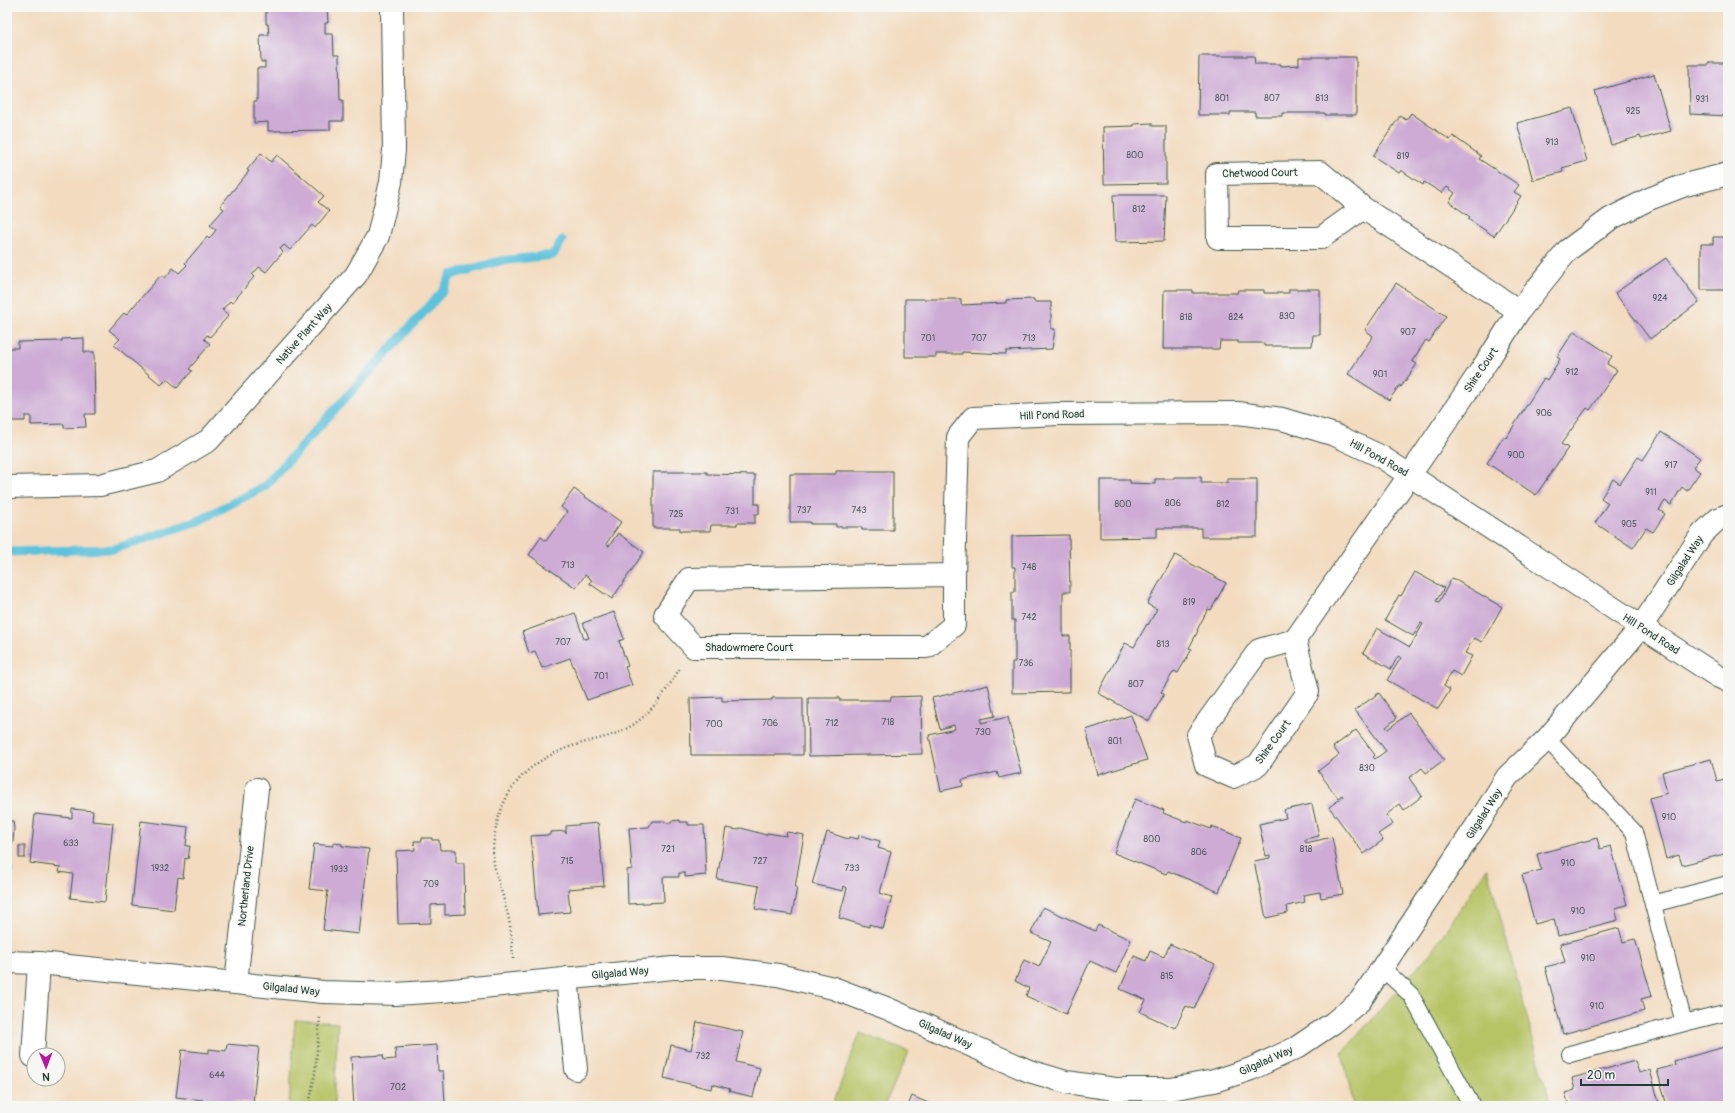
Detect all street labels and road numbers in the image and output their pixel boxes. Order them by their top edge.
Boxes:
street label: Chetwood Court [1222,166,1298,180]
street label: Native Plant Way [273,301,335,367]
street label: Shire Court [1461,344,1501,395]
street label: Hill Pond Road [1019,407,1085,423]
street label: Hill Pond Road [1347,437,1411,479]
street label: Gilgalad Way [1664,533,1706,589]
street label: Hill Pond Road [1620,611,1682,657]
street label: Shadowmere Court [705,641,794,654]
street label: Shire Court [1253,717,1294,767]
street label: Gilgalad Way [1463,786,1505,842]
street label: Northerland Drive [235,844,257,927]
street label: Gilgalad Way [591,964,649,982]
street label: Gilgalad Way [262,980,320,998]
street label: Gilgalad Way [916,1016,974,1052]
street label: Gilgalad Way [1237,1043,1295,1079]

